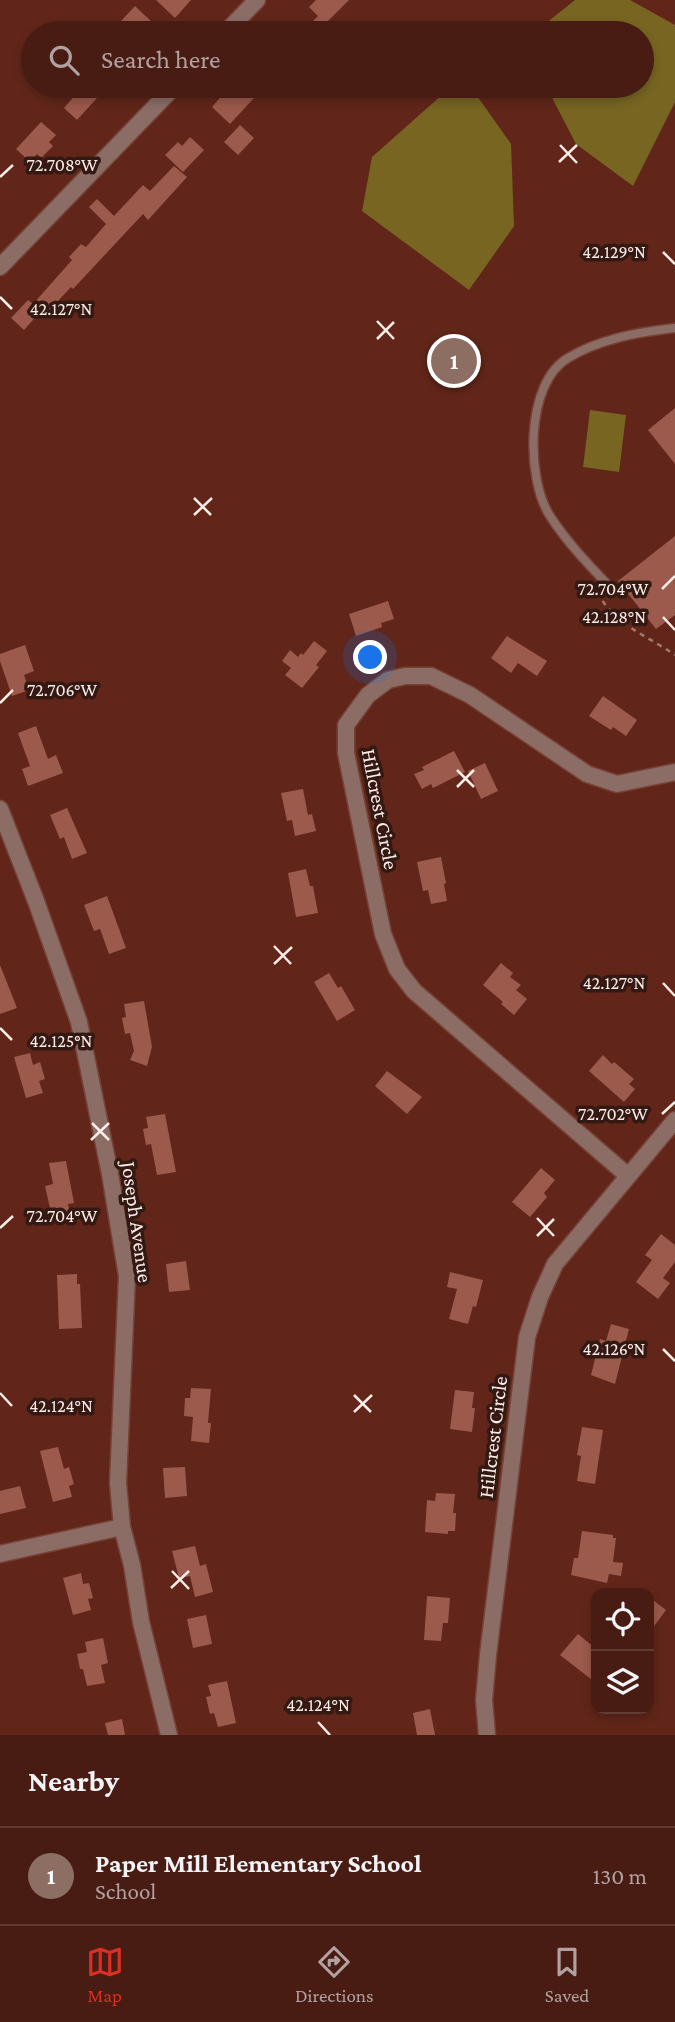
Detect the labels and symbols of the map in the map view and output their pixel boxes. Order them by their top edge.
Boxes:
text: 72.708°W [26,155,98,175]
text: 42.129°N [582,242,646,262]
text: 42.127°N [30,299,92,319]
pin: 1 [431,335,477,387]
text: 72.704°W [578,579,649,599]
text: 42.128°N [582,607,646,627]
your location [353,640,387,674]
text: 72.706°W [27,680,98,700]
street label: Hillcrest Circle [357,747,403,871]
text: 42.127°N [583,973,645,993]
text: 42.125°N [30,1031,93,1051]
text: 72.702°W [578,1104,648,1124]
street label: Joseph Avenue [116,1158,157,1284]
text: 72.704°W [27,1206,98,1226]
text: 42.126°N [583,1339,646,1359]
street label: Hillcrest Circle [474,1375,512,1499]
text: 42.124°N [29,1396,93,1416]
text: 42.124°N [286,1695,350,1715]

